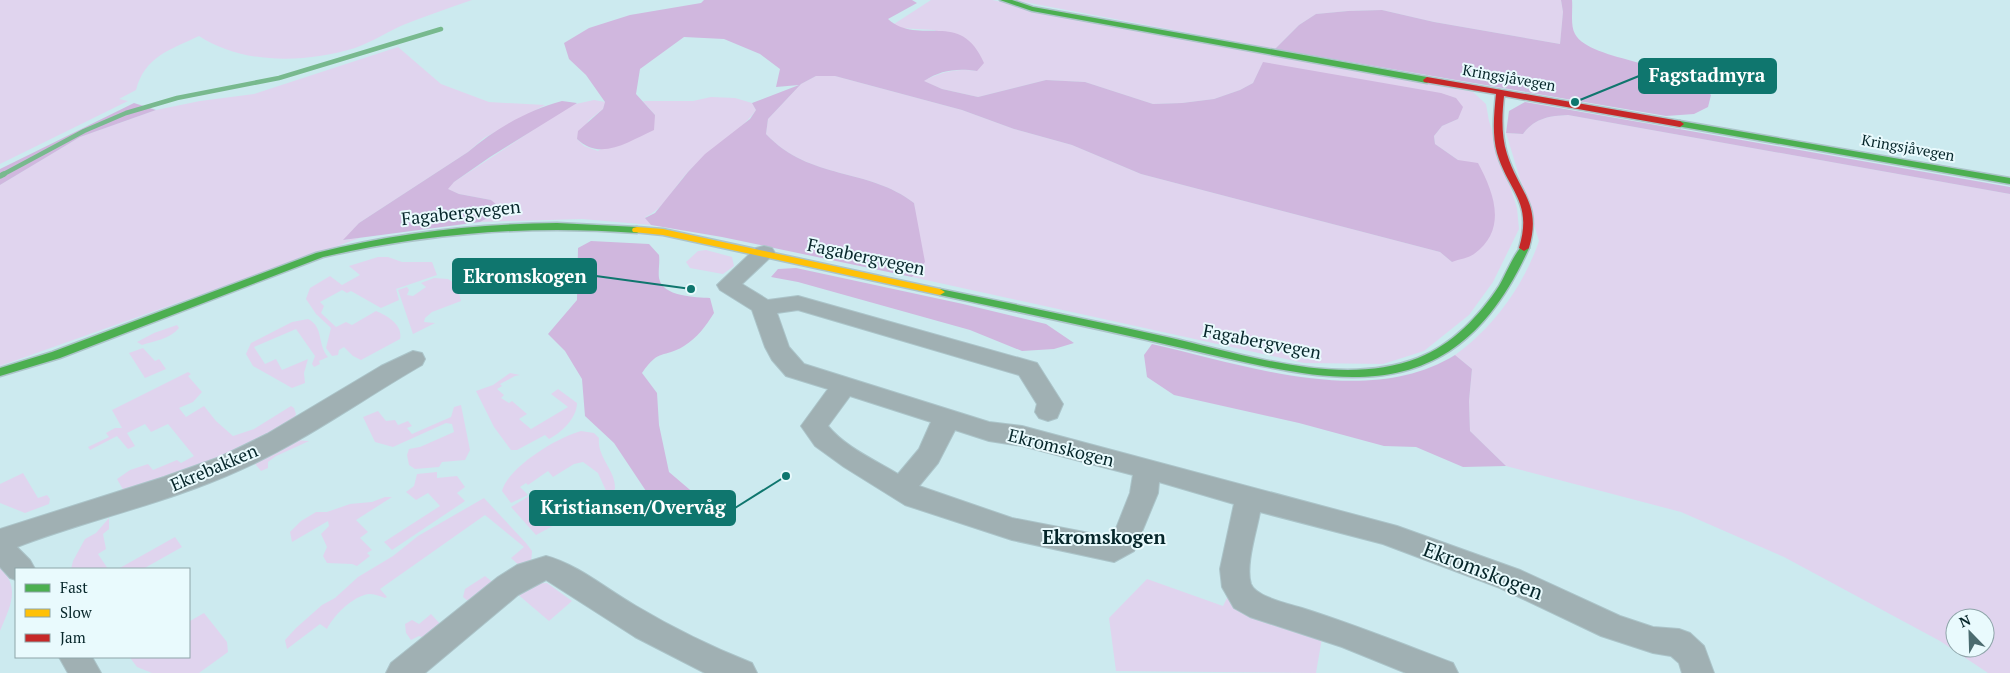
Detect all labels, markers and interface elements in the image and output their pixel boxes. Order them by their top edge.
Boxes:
street label: Kringsjåvegen [1461,59,1557,95]
callout: Fagstadmyra [1639,59,1776,93]
text: Fagstadmyra [1649,62,1766,87]
street label: Kringsjåvegen [1860,129,1956,165]
street label: Fagabergvegen [400,194,522,230]
street label: Fagabergvegen [805,232,928,280]
callout: Ekromskogen [453,259,596,293]
text: Ekromskogen [463,263,587,288]
street label: Fagabergvegen [1201,318,1324,364]
street label: Ekromskogen [1006,422,1117,472]
street label: Ekrebakken [166,438,261,496]
callout: Kristiansen/Overvåg [530,491,735,525]
text: Kristiansen/Overvåg [540,494,727,519]
district label: Ekromskogen [1042,524,1166,549]
street label: Ekromskogen [1419,534,1548,606]
legend [15,568,190,658]
text: Fast [60,577,88,597]
text: Slow [60,602,93,622]
north arrow [1945,608,1995,658]
text: N [1956,610,1974,631]
text: Jam [60,627,86,647]

